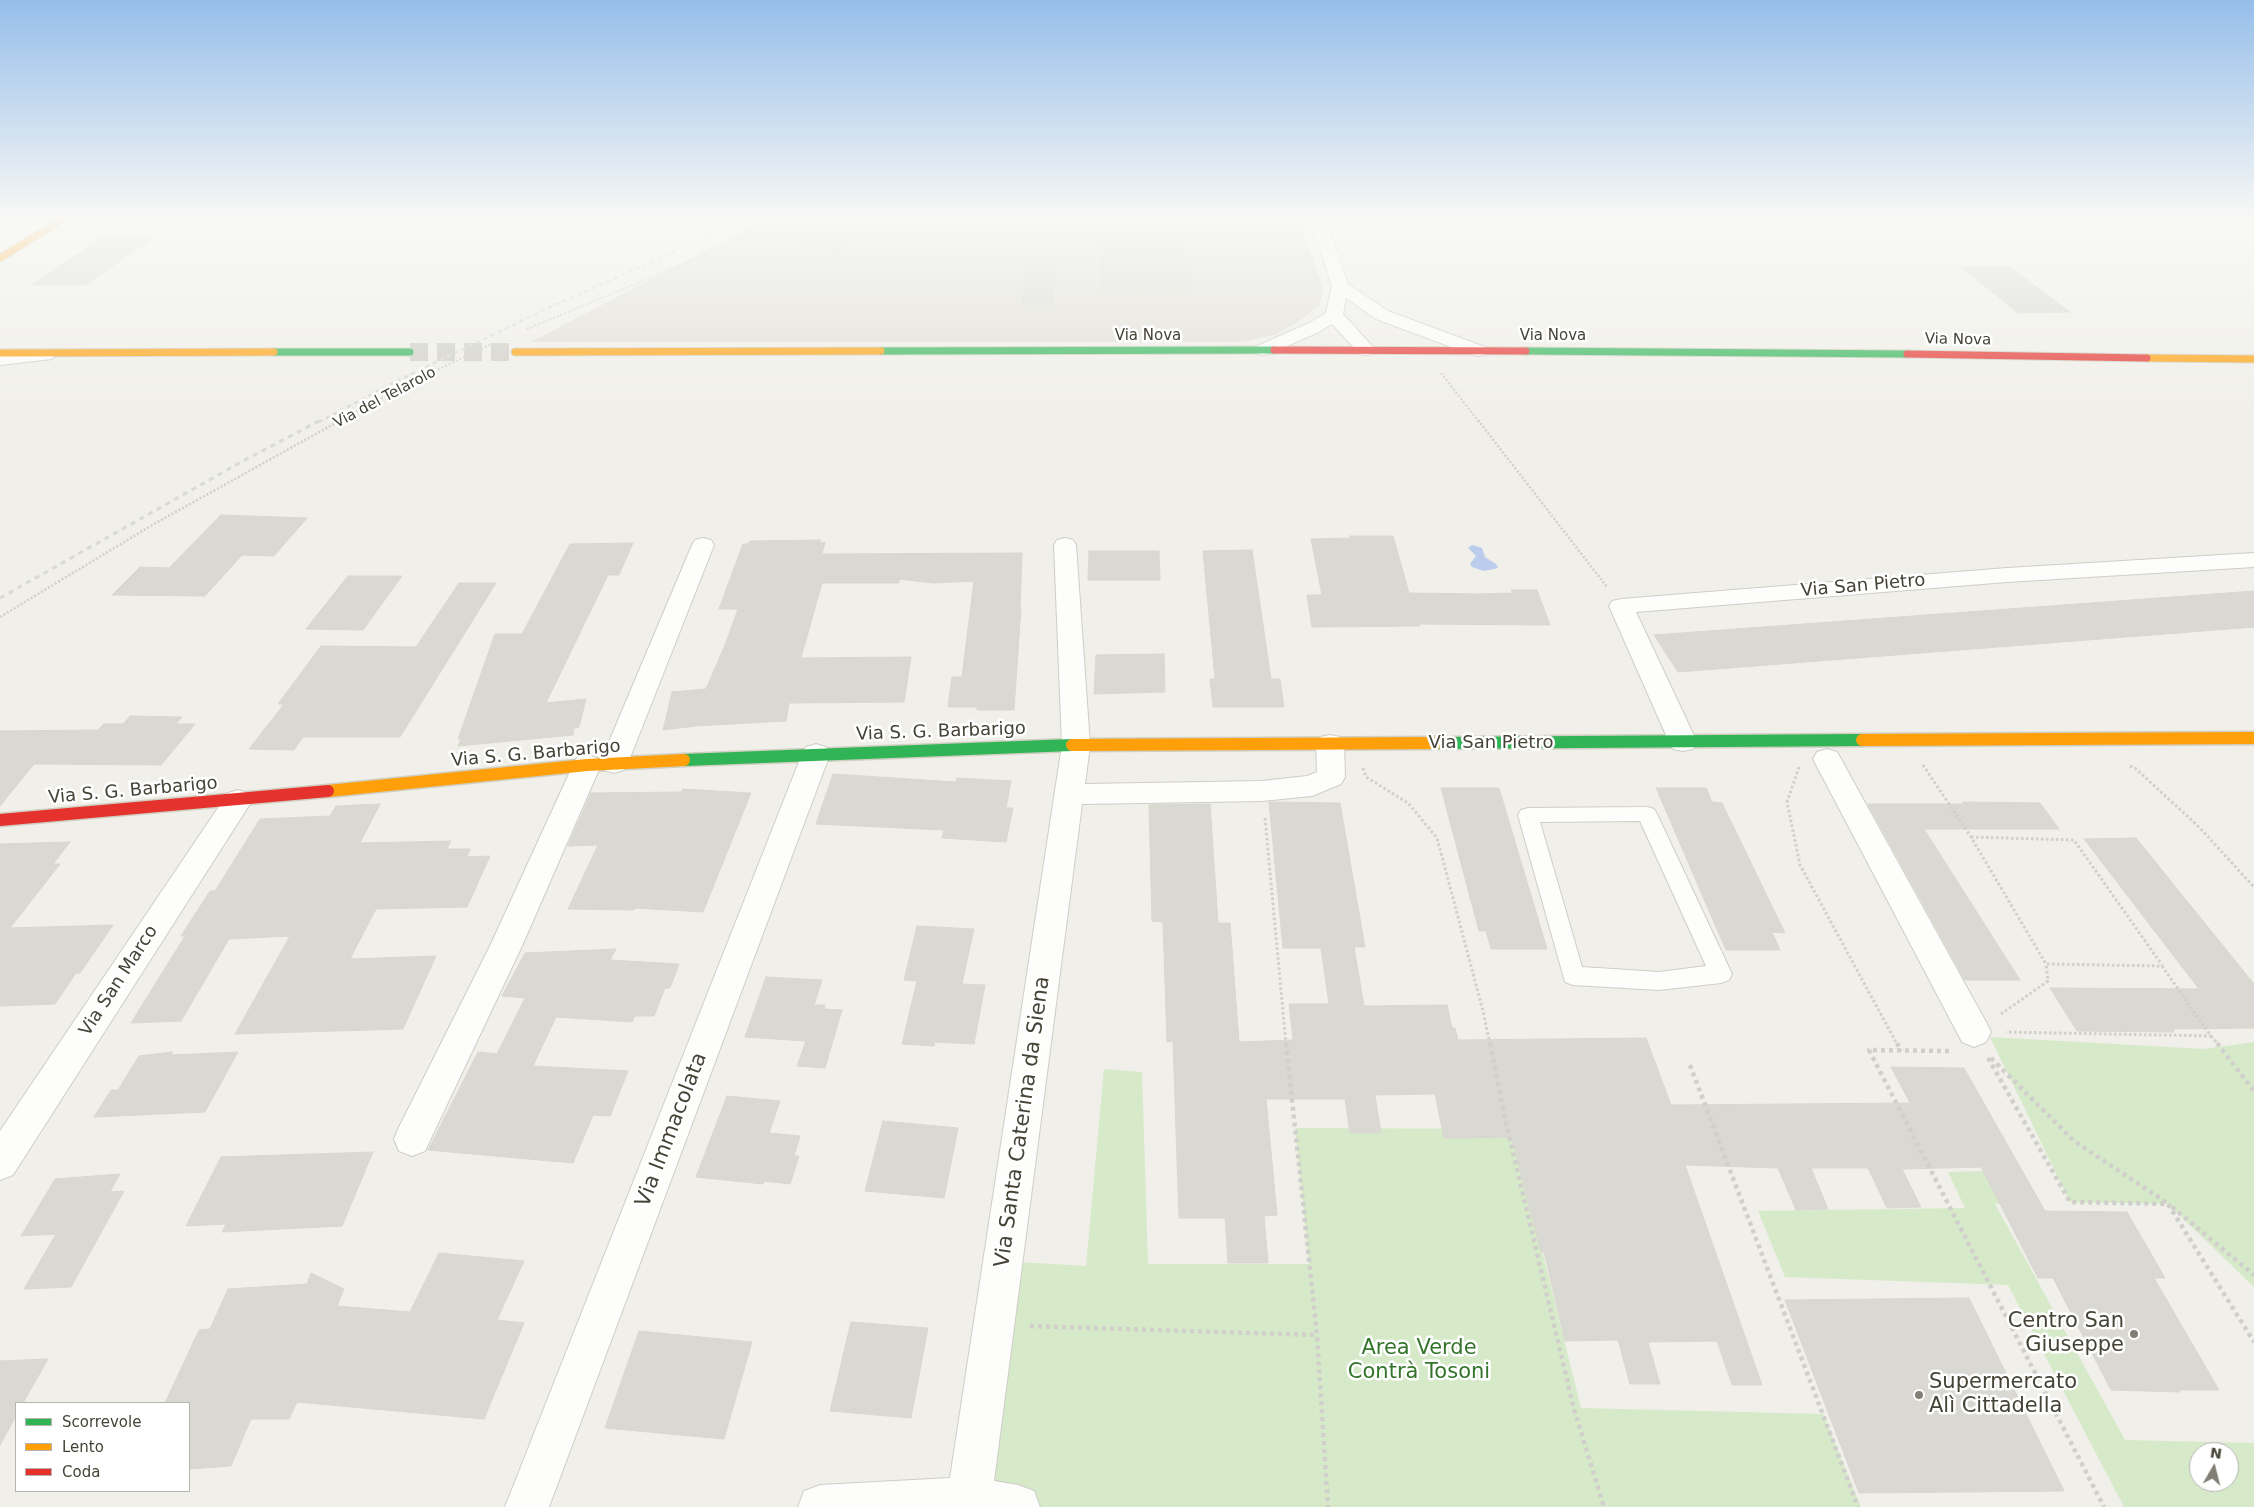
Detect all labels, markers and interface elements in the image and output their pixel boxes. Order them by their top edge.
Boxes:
street label: Via Nova [1115,327,1181,345]
street label: Via Nova [1520,327,1586,345]
street label: Via Nova [1925,330,1991,350]
street label: Via del Telarolo [331,363,439,433]
street label: Via San Pietro [1800,570,1926,602]
street label: Via S. G. Barbarigo [856,718,1026,746]
street label: Via San Pietro [1429,732,1553,754]
street label: Via S. G. Barbarigo [450,736,622,772]
street label: Via S. G. Barbarigo [47,773,219,809]
street label: Via San Marco [75,922,163,1040]
street label: Via Santa Caterina da Siena [990,975,1056,1269]
street label: Via Immacolata [631,1049,713,1211]
place label: Centro San Giuseppe [2008,1309,2124,1359]
marker: Centro San Giuseppe [2128,1328,2140,1340]
park label: Area Verde Contrà Tosoni [1348,1336,1490,1386]
place label: Supermercato Alì Cittadella [1929,1370,2077,1420]
marker: Supermercato Alì Cittadella [1913,1389,1925,1401]
legend [15,1402,190,1492]
text: Scorrevole [62,1413,141,1431]
text: Lento [62,1438,104,1456]
north arrow [2189,1442,2239,1492]
text: N [2209,1444,2223,1462]
text: Coda [62,1463,100,1481]

